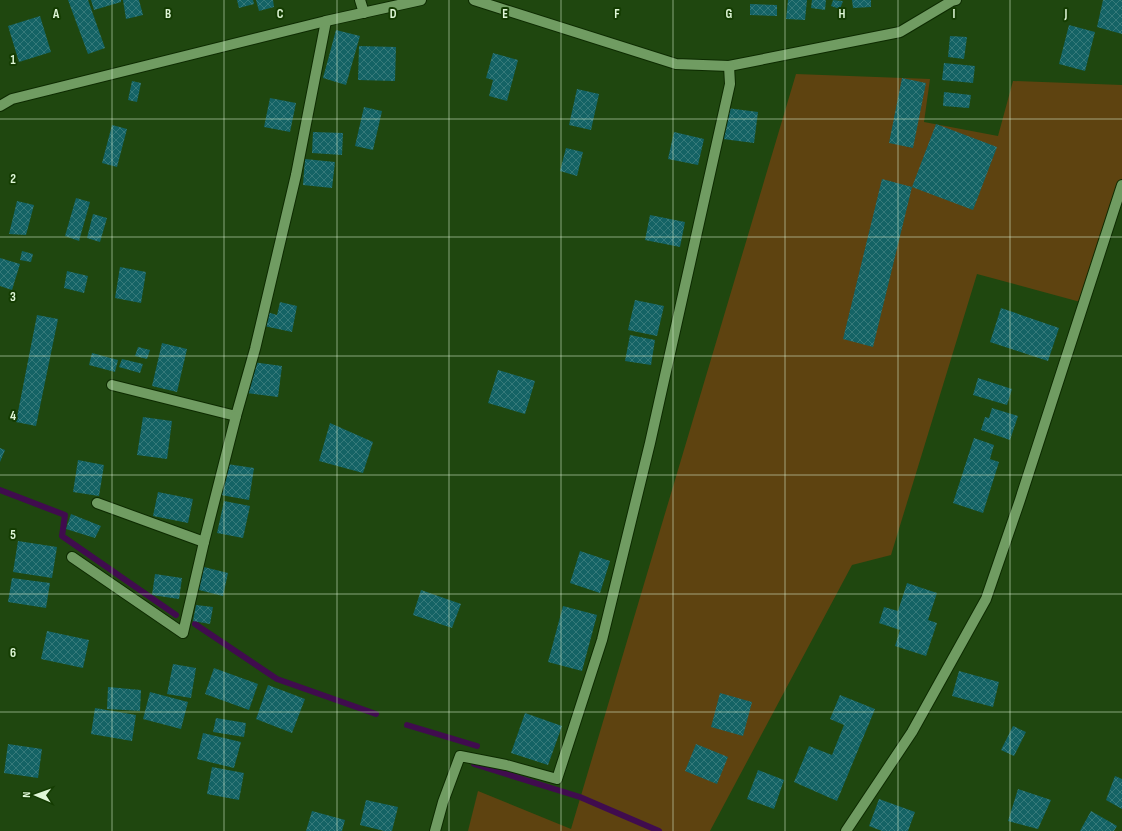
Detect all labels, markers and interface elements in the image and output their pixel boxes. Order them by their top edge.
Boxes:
text: A [52,6,60,22]
text: B [165,6,171,22]
text: C [277,6,284,22]
text: D [390,6,397,22]
text: E [502,6,508,22]
text: F [614,6,620,22]
text: G [726,6,733,22]
text: H [839,6,846,22]
text: I [953,6,956,22]
text: J [1064,6,1068,22]
text: 1 [10,52,16,68]
text: 2 [10,171,16,187]
text: 3 [10,289,16,305]
text: 4 [10,408,16,424]
text: 5 [10,527,16,543]
text: 6 [10,645,16,661]
north arrow [16,775,56,815]
text: N [20,791,33,798]

